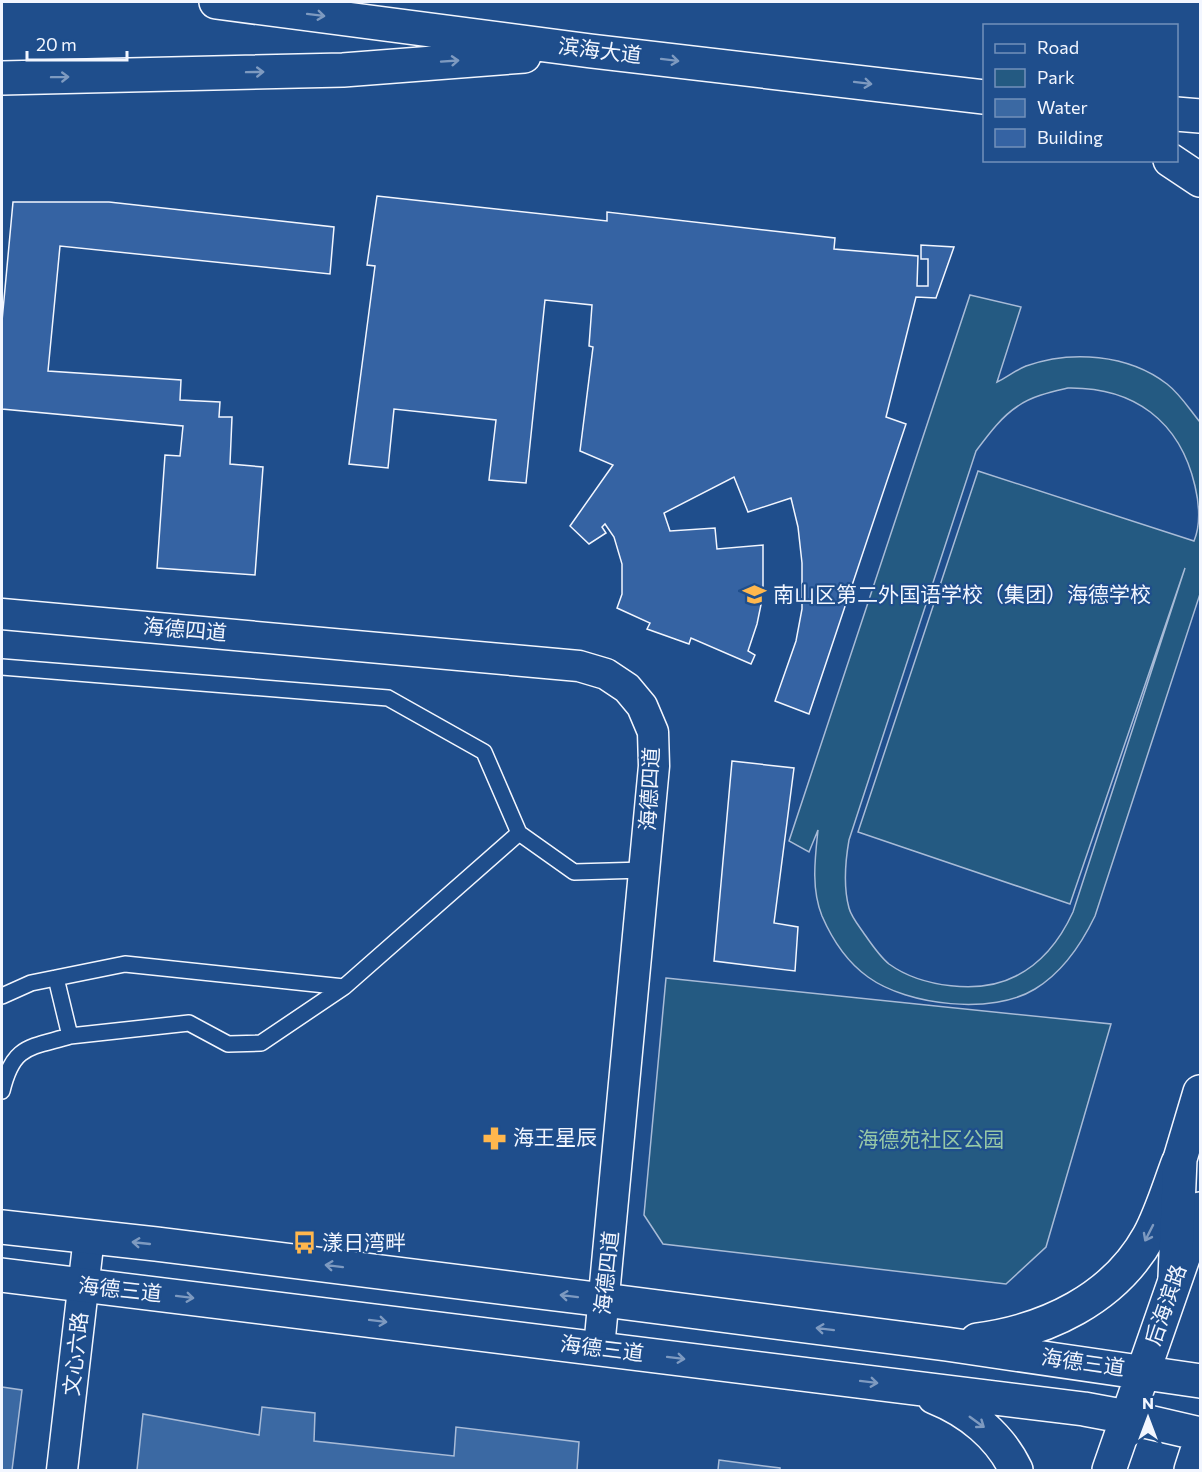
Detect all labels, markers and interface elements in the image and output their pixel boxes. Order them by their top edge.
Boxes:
one-way arrow [306,9,325,20]
scale bar [27,24,128,62]
legend [983,24,1178,162]
street label: 滨海大道 [557,32,643,67]
text: 20 m [36,33,77,55]
text: Road [1037,36,1079,58]
one-way arrow [659,55,679,66]
one-way arrow [439,56,459,67]
one-way arrow [244,66,264,78]
text: Park [1037,66,1075,88]
one-way arrow [49,71,69,83]
one-way arrow [853,78,873,89]
text: Water [1037,96,1088,118]
text: Building [1037,126,1103,148]
place label: 南山区第二外国语学校（集团）海德学校 [773,581,1151,606]
school or university icon: 南山区第二外国语学校（集团）海德学校 [742,582,768,608]
street label: 海德四道 [142,612,228,645]
street label: 海德四道 [634,746,663,832]
place label: 海王星辰 [513,1124,597,1149]
pharmacy icon: 海王星辰 [482,1125,508,1151]
park label: 海德苑社区公园 [858,1126,1005,1151]
one-way arrow [1143,1223,1155,1241]
place label: 漾日湾畔 [322,1229,406,1254]
bus stop icon: 漾日湾畔 [291,1230,317,1256]
street label: 海德四道 [589,1230,622,1316]
one-way arrow [131,1237,151,1248]
one-way arrow [325,1260,345,1271]
street label: 后海滨路 [1139,1261,1190,1348]
street label: 海德三道 [77,1272,163,1305]
one-way arrow [560,1290,580,1301]
one-way arrow [174,1292,194,1303]
street label: 文心六路 [58,1311,91,1397]
one-way arrow [368,1316,388,1327]
one-way arrow [816,1323,836,1334]
street label: 海德三道 [559,1330,645,1365]
street label: 海德三道 [1040,1343,1127,1380]
one-way arrow [666,1353,685,1364]
one-way arrow [859,1377,879,1388]
north arrow [1118,1388,1178,1448]
text: N [1142,1393,1154,1412]
one-way arrow [969,1416,985,1429]

